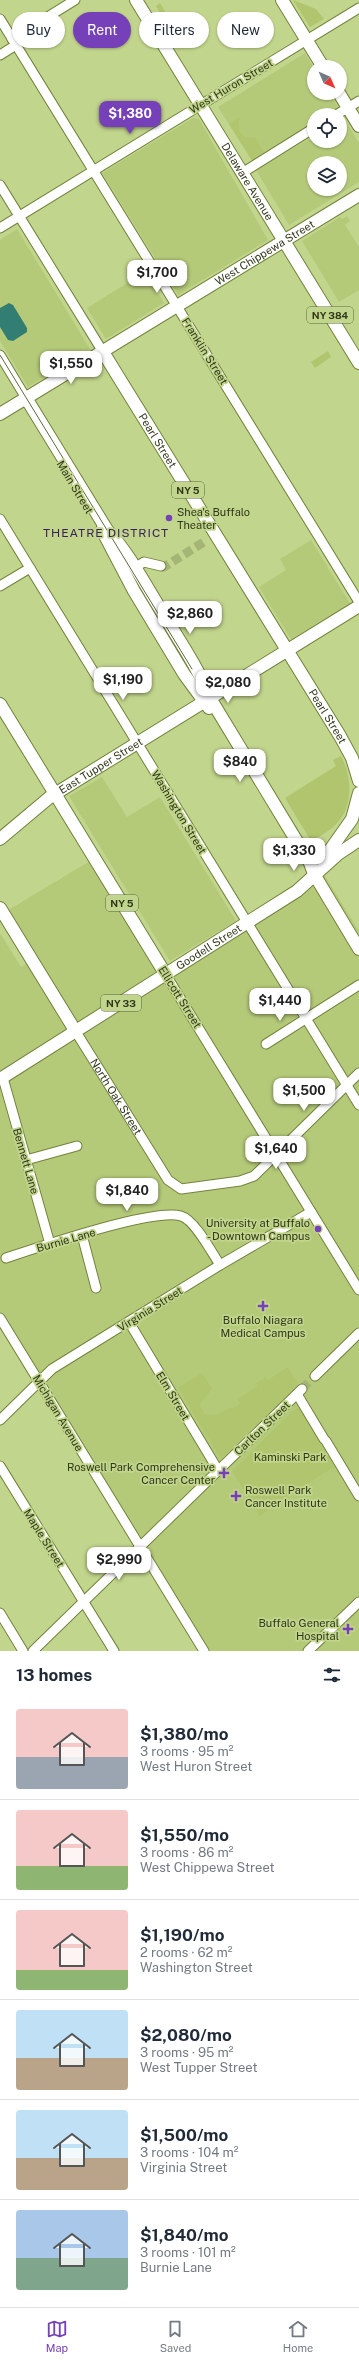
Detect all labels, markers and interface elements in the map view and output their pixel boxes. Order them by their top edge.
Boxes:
chip: Buy [12,12,65,48]
chip: Rent [73,12,131,48]
chip: Filters [139,12,209,48]
chip: New [217,12,274,48]
street label: West Huron Street [187,56,275,116]
north arrow [307,60,347,100]
map controls [307,60,347,196]
pin: $1,380 [97,101,163,135]
text: $1,380 [108,106,152,121]
button: locate [307,108,347,148]
street label: Delaware Avenue [219,141,276,222]
button: layers [307,156,347,196]
street label: West Chippewa Street [213,218,316,287]
pin: $1,700 [124,260,190,294]
text: $1,700 [136,265,178,280]
road number: NY 384 [307,307,353,323]
street label: Franklin Street [180,315,230,387]
pin: $1,550 [38,351,104,385]
text: $1,550 [49,356,93,371]
street label: Pearl Street [136,411,179,470]
street label: Main Street [54,458,96,516]
road number: NY 5 [172,482,204,498]
place label: Shea's Buffalo Theater [177,506,250,531]
marker: Shea's Buffalo Theater [164,513,174,523]
district label: THEATRE DISTRICT [43,526,169,540]
pin: $2,860 [157,601,223,635]
text: $2,860 [167,606,213,621]
pin: $1,190 [90,667,156,701]
pin: $2,080 [195,670,261,704]
text: $1,190 [103,672,143,687]
text: $2,080 [205,675,251,690]
street label: Pearl Street [306,687,349,746]
street label: East Tupper Street [57,735,145,796]
pin: $840 [216,749,264,783]
text: $840 [223,754,257,769]
street label: Washington Street [149,768,209,856]
pin: $1,330 [261,838,327,872]
text: $1,330 [272,843,316,858]
road number: NY 5 [106,895,138,911]
street label: Goodell Street [174,922,243,972]
street label: Ellicott Street [156,964,204,1030]
pin: $1,440 [247,988,313,1022]
text: $1,440 [258,993,302,1008]
road number: NY 33 [101,995,141,1011]
street label: North Oak Street [88,1056,144,1137]
pin: $1,500 [271,1078,337,1112]
text: $1,500 [282,1083,326,1098]
street label: Bennett Lane [11,1127,41,1195]
pin: $1,640 [243,1136,309,1170]
text: $1,640 [254,1141,298,1156]
pin: $1,840 [94,1178,160,1212]
text: $1,840 [105,1183,149,1198]
place label: University at Buffalo - Downtown Campus [206,1217,310,1242]
marker: University at Buffalo - Downtown Campus [313,1224,323,1234]
street label: Burnie Lane [35,1226,97,1254]
street label: Virginia Street [115,1284,185,1334]
marker: Buffalo Niagara Medical Campus [257,1300,269,1312]
place label: Buffalo Niagara Medical Campus [221,1314,306,1339]
street label: Elm Street [154,1370,192,1422]
street label: Michigan Avenue [30,1373,86,1453]
street label: Carlton Street [232,1399,292,1457]
park label: Kaminski Park [254,1451,326,1463]
place label: Roswell Park Comprehensive Cancer Center [67,1461,215,1486]
marker: Roswell Park Comprehensive Cancer Center [218,1467,230,1479]
place label: Roswell Park Cancer Institute [245,1484,327,1509]
marker: Roswell Park Cancer Institute [230,1490,242,1502]
street label: Maple Street [21,1507,67,1569]
pin: $2,990 [86,1547,152,1581]
text: $2,990 [96,1552,142,1567]
place label: Buffalo General Hospital [258,1617,339,1642]
marker: Buffalo General Hospital [342,1623,354,1635]
icon: filters [321,1664,343,1686]
text: 13 homes [16,1665,92,1685]
text: $1,380/mo [140,1724,229,1744]
icon: home [48,1725,96,1773]
text: 3 rooms · 95 m² [140,1744,234,1759]
text: West Huron Street [140,1759,252,1774]
text: $1,550/mo [140,1825,229,1845]
icon: home [48,1826,96,1874]
text: 3 rooms · 86 m² [140,1845,234,1860]
text: West Chippewa Street [140,1860,275,1875]
text: $1,190/mo [140,1925,224,1945]
icon: home [48,1926,96,1974]
text: 2 rooms · 62 m² [140,1945,233,1960]
text: Washington Street [140,1960,253,1975]
text: $2,080/mo [140,2025,232,2045]
icon: home [48,2026,96,2074]
text: 3 rooms · 95 m² [140,2045,234,2060]
text: West Tupper Street [140,2060,257,2075]
text: $1,500/mo [140,2125,228,2145]
icon: home [48,2126,96,2174]
text: 3 rooms · 104 m² [140,2145,239,2160]
text: Virginia Street [140,2160,227,2175]
text: $1,840/mo [140,2225,229,2245]
icon: home [48,2226,96,2274]
text: 3 rooms · 101 m² [140,2245,236,2260]
text: Burnie Lane [140,2260,212,2275]
tab: Map [46,2318,68,2354]
tab: Saved [160,2318,191,2354]
tab: Home [283,2318,313,2354]

